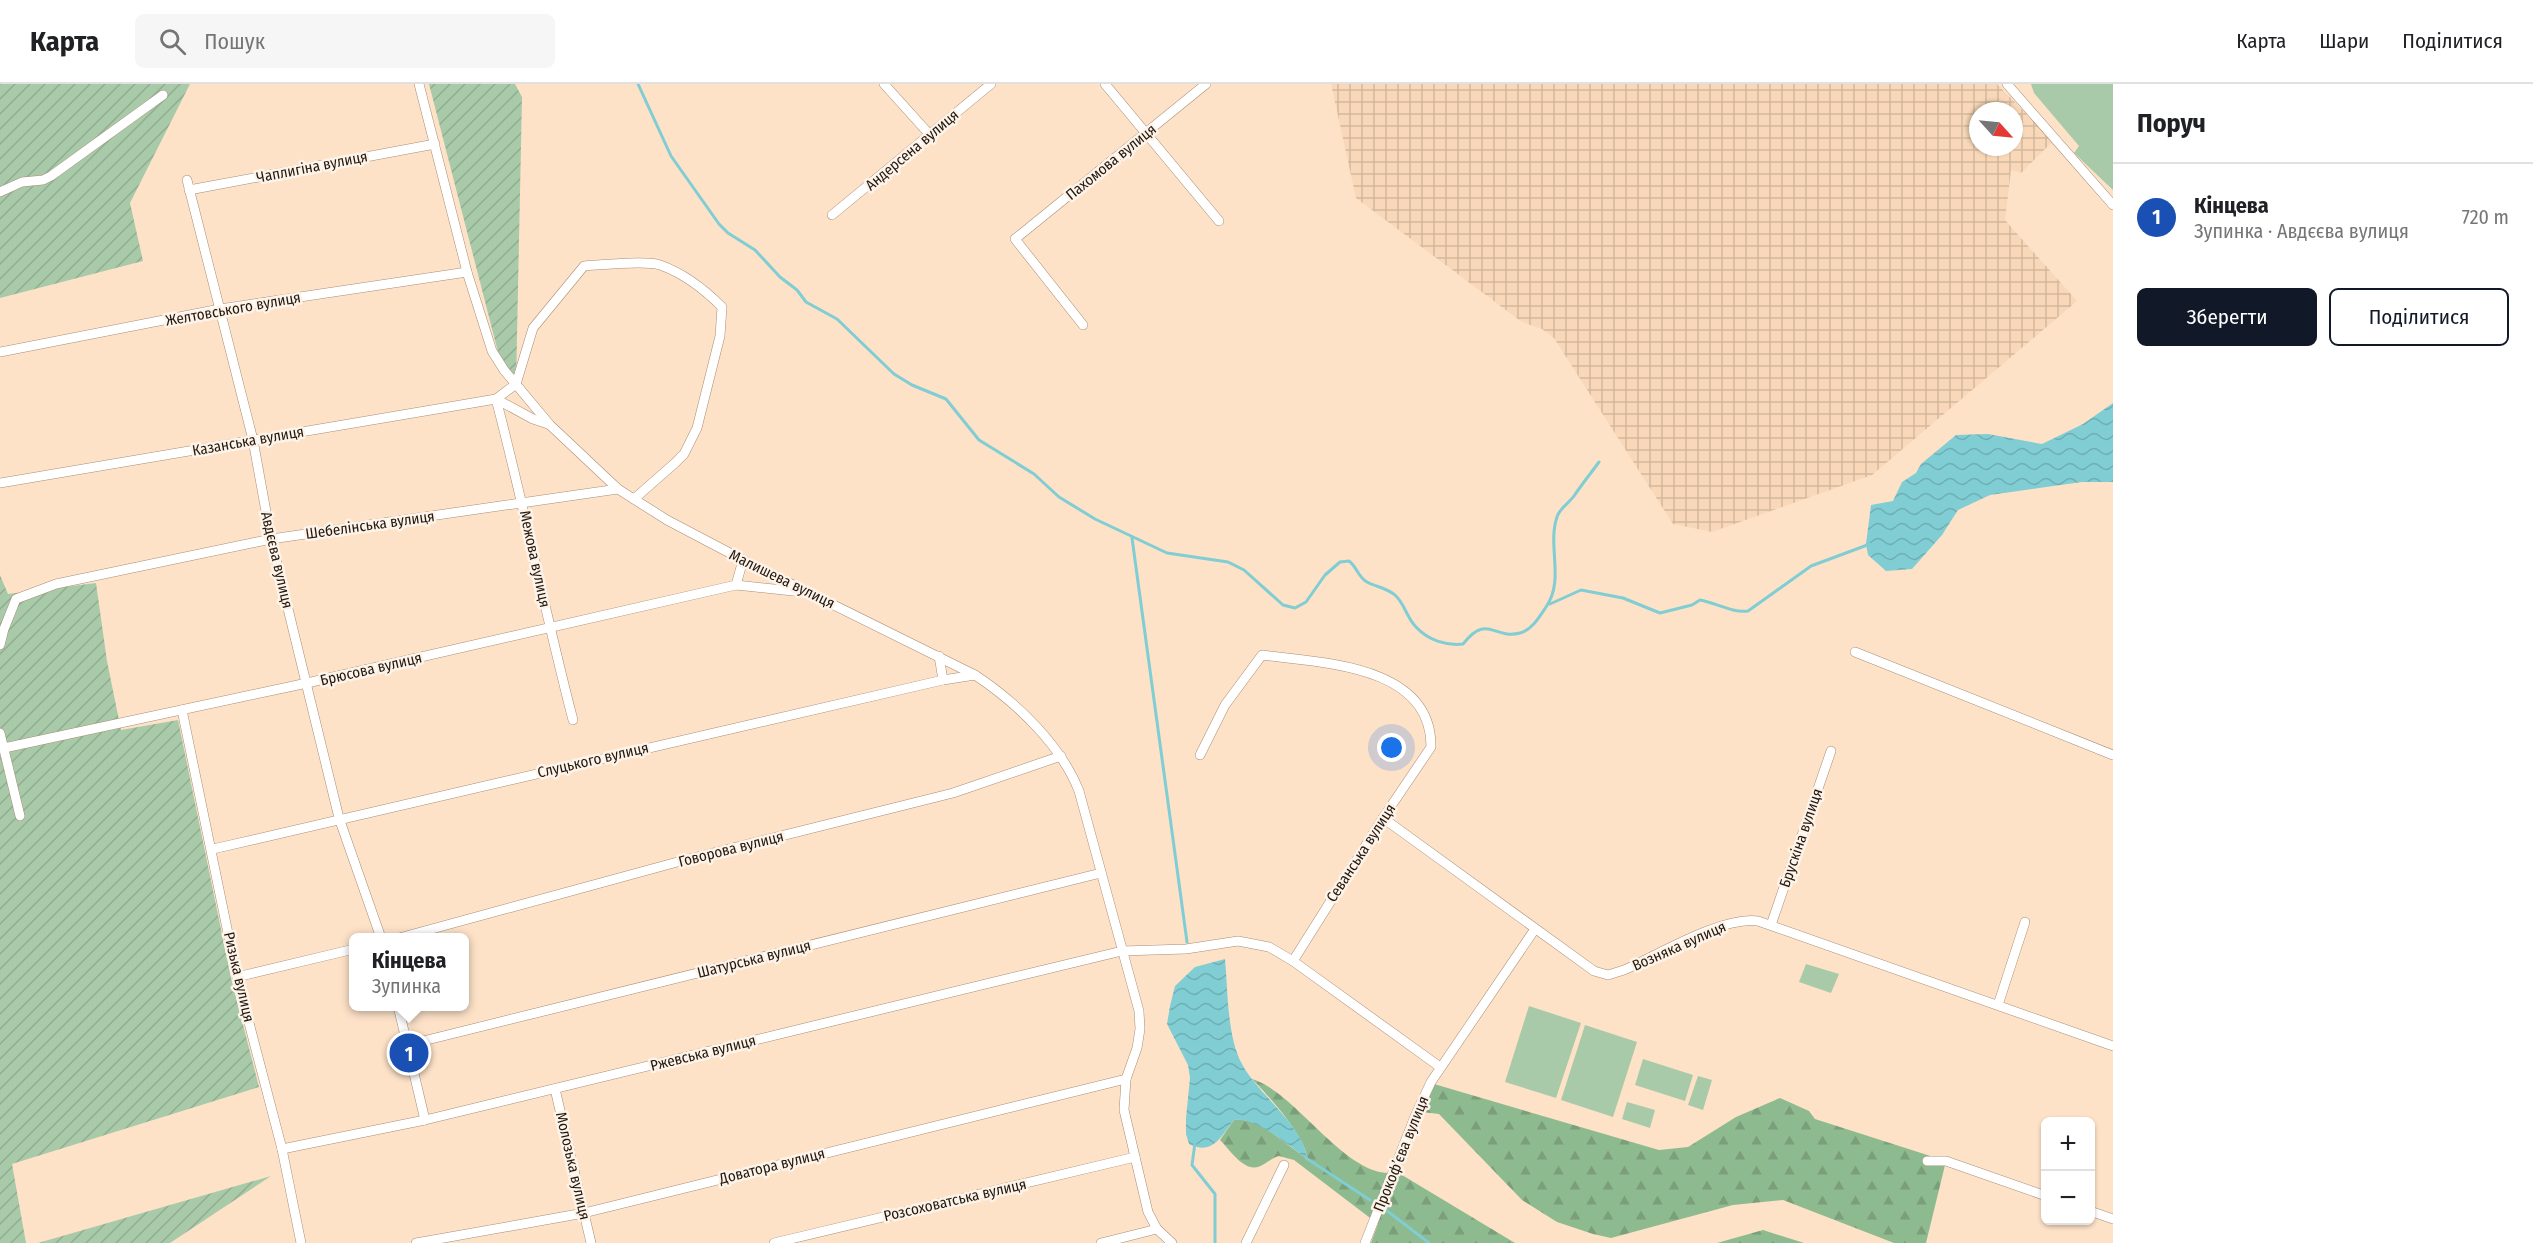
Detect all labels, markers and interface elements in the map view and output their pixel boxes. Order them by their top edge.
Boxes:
search box [135,14,555,68]
text: Карта [30,25,99,58]
icon: search [156,25,189,58]
text: Пошук [204,28,265,55]
text: Карта [2236,28,2286,54]
text: Шари [2319,28,2369,54]
text: Поділитися [2402,28,2503,54]
north arrow [1969,102,2023,156]
street label: Андерсена вулиця [862,106,962,194]
text: Поруч [2137,108,2206,139]
street label: Пахомова вулиця [1062,120,1160,204]
street label: Чаплигіна вулиця [255,147,369,187]
text: Кінцева [2194,192,2269,219]
text: 1 [2152,205,2161,229]
text: 720 m [2462,205,2509,229]
text: Зупинка · Авдєєва вулиця [2194,219,2409,243]
street label: Желтовського вулиця [164,288,302,330]
button: Зберегти [2137,288,2317,346]
button: Поділитися [2329,288,2509,346]
street label: Казанська вулиця [191,422,305,460]
street label: Шебелінська вулиця [304,507,436,543]
street label: Межова вулиця [516,509,554,609]
street label: Авдєєва вулиця [257,510,297,610]
street label: Малишева вулиця [726,546,838,612]
street label: Брюсова вулиця [318,649,424,689]
your location [1377,733,1406,762]
street label: Слуцького вулиця [536,738,650,782]
street label: Брускіна вулиця [1776,786,1826,890]
street label: Севанська вулиця [1323,800,1399,906]
street label: Говорова вулиця [677,827,785,871]
street label: Возняка вулиця [1629,917,1729,975]
street label: Ризька вулиця [220,930,258,1024]
popup [349,933,469,1011]
street label: Шатурська вулиця [695,936,813,982]
text: Кінцева [372,947,446,974]
text: Зупинка [372,974,441,998]
pin: 1 [390,1030,428,1076]
street label: Ржевська вулиця [648,1031,758,1075]
street label: Прокоф’єва вулиця [1370,1093,1432,1215]
street label: Молозька вулиця [552,1110,594,1222]
map controls [2041,1117,2095,1225]
button: + [2041,1117,2095,1171]
street label: Доватора вулиця [716,1144,827,1188]
button: − [2041,1171,2095,1225]
street label: Розсоховатська вулиця [882,1175,1028,1225]

